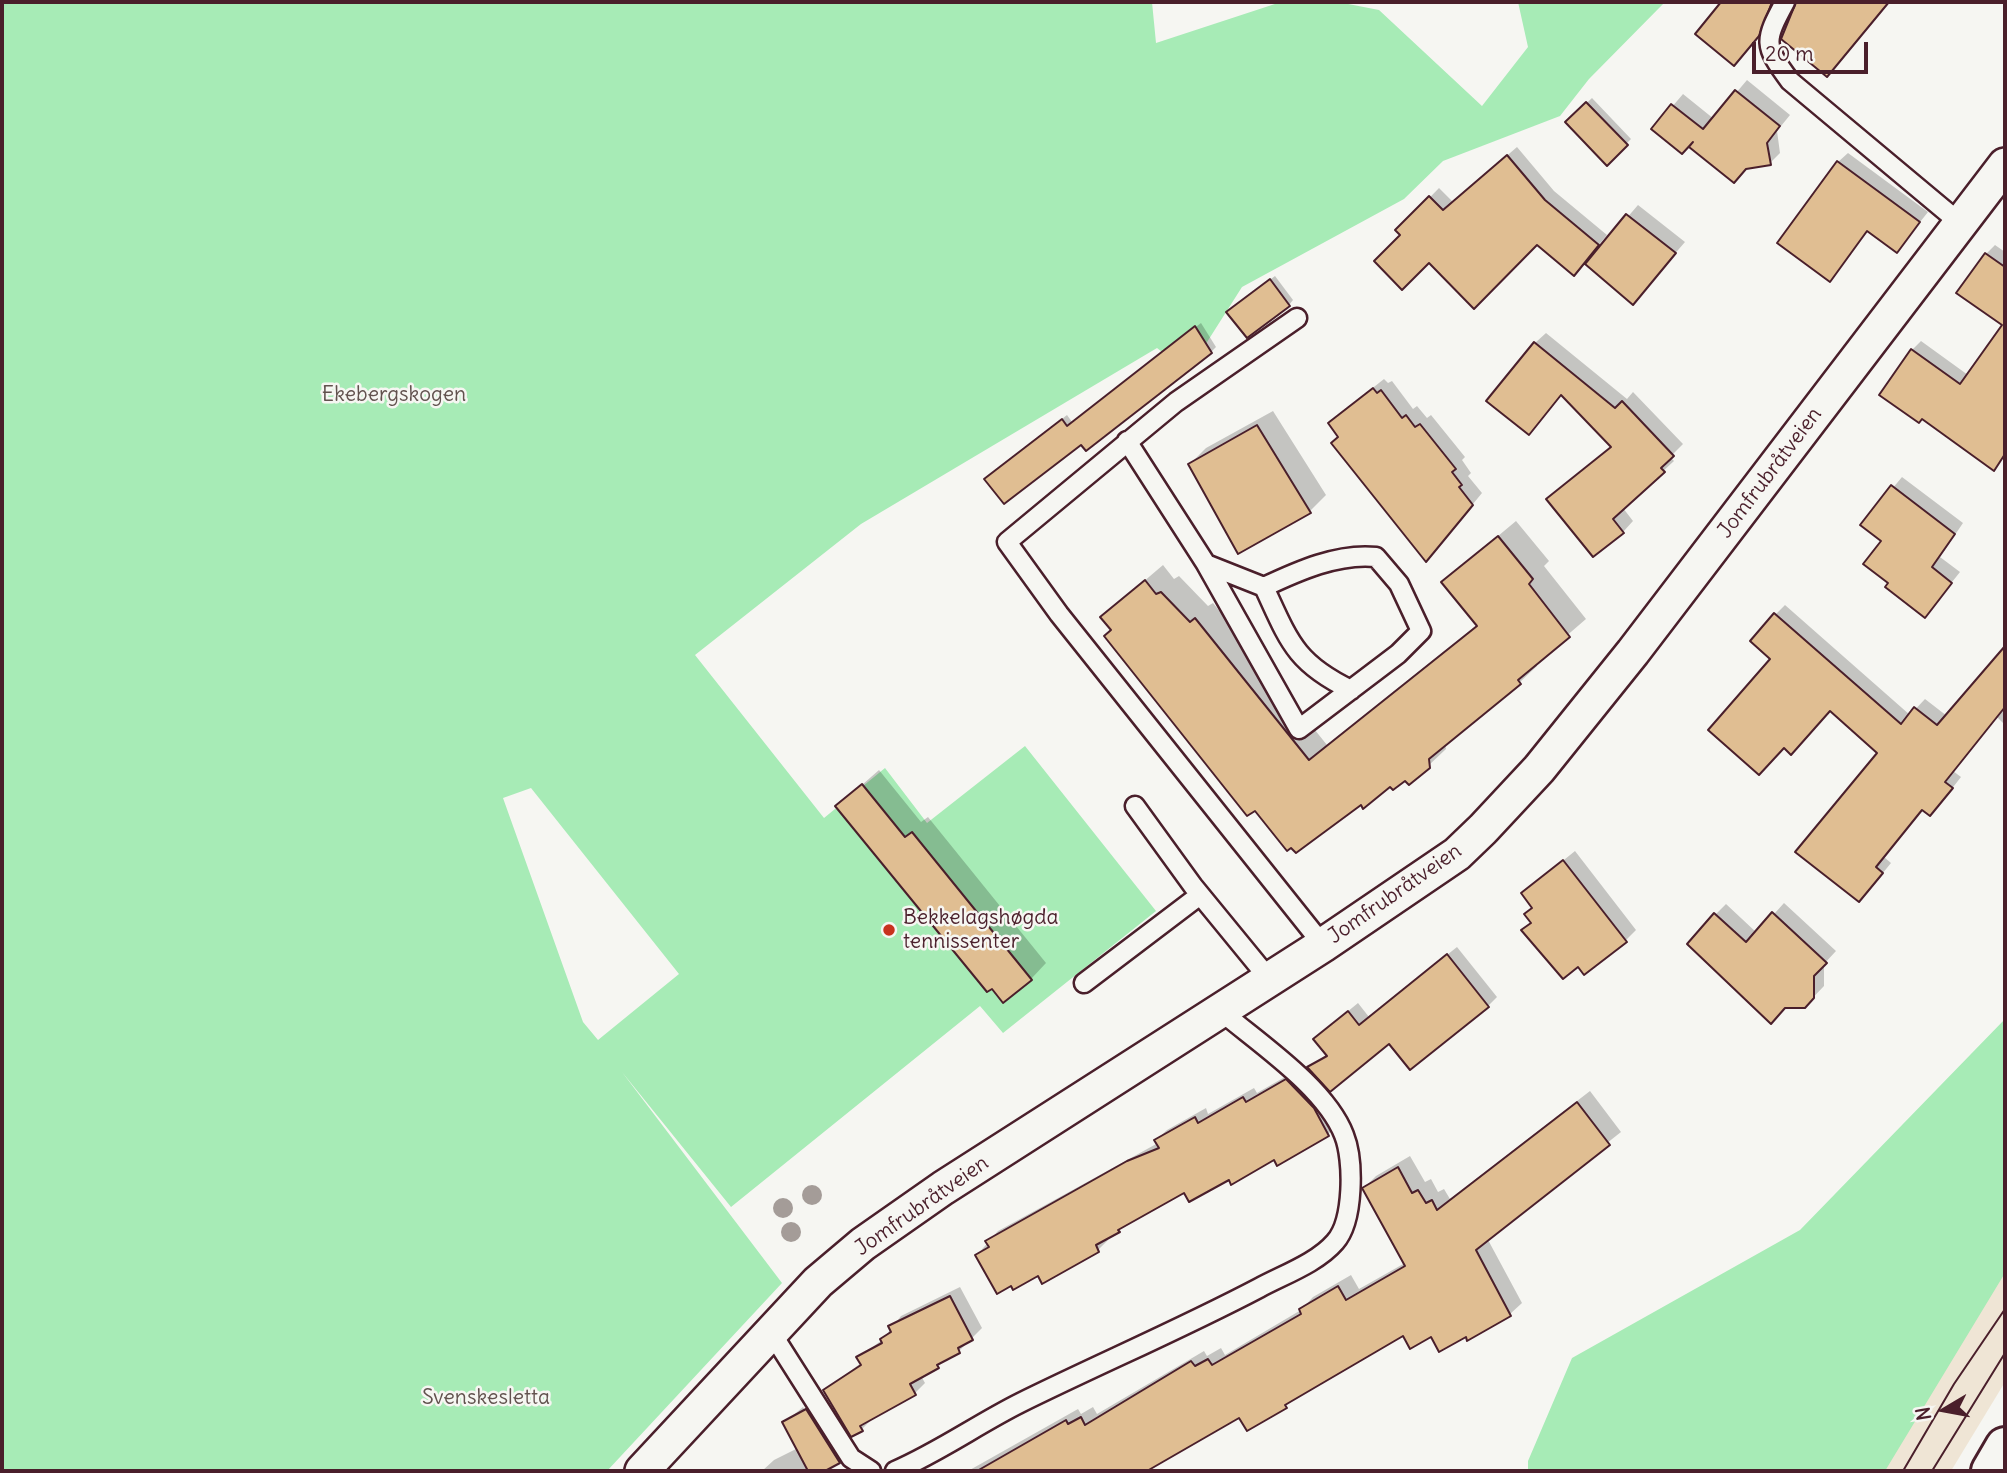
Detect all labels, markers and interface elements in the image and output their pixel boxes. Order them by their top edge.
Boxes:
scale bar [1755,28,1870,72]
text: 20 m [1765,40,1814,67]
park label: Ekebergskogen [322,382,466,408]
street label: Jomfrubråtveien [1713,403,1827,543]
street label: Jomfrubråtveien [1323,839,1467,949]
place label: Bekkelagshøgda tennissenter [903,905,1059,955]
marker: Bekkelagshøgda tennissenter [881,922,897,938]
street label: Jomfrubråtveien [850,1151,994,1261]
north arrow [1909,1375,1979,1445]
park label: Svenskesletta [422,1385,550,1411]
text: N [1910,1405,1936,1422]

